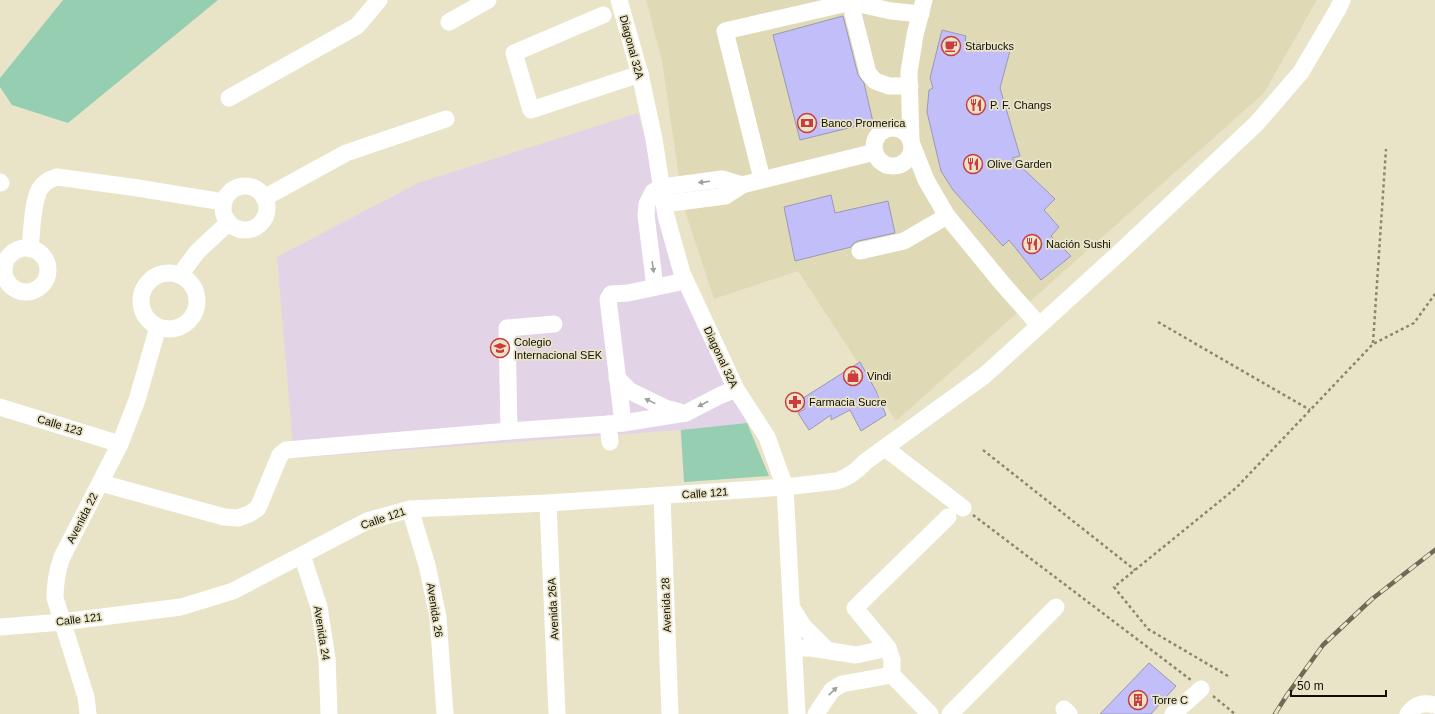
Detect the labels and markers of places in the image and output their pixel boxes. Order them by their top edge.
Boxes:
cafe icon: Starbucks [940,35,962,57]
place label: Starbucks [965,40,1014,52]
restaurant icon: P. F. Changs [965,94,987,116]
place label: P. F. Changs [990,99,1052,111]
bank icon: Banco Promerica [796,112,818,134]
place label: Banco Promerica [821,117,906,129]
restaurant icon: Olive Garden [962,153,984,175]
place label: Olive Garden [987,158,1052,170]
restaurant icon: Nación Sushi [1021,233,1043,255]
place label: Nación Sushi [1046,238,1111,250]
place label: Colegio Internacional SEK [514,336,603,361]
school or university icon: Colegio Internacional SEK [489,337,511,359]
shop icon: Vindi [842,365,864,387]
place label: Vindi [867,370,891,382]
pharmacy icon: Farmacia Sucre [784,391,806,413]
place label: Farmacia Sucre [809,396,887,408]
building icon: Torre C [1127,689,1149,711]
place label: Torre C [1152,694,1188,706]

